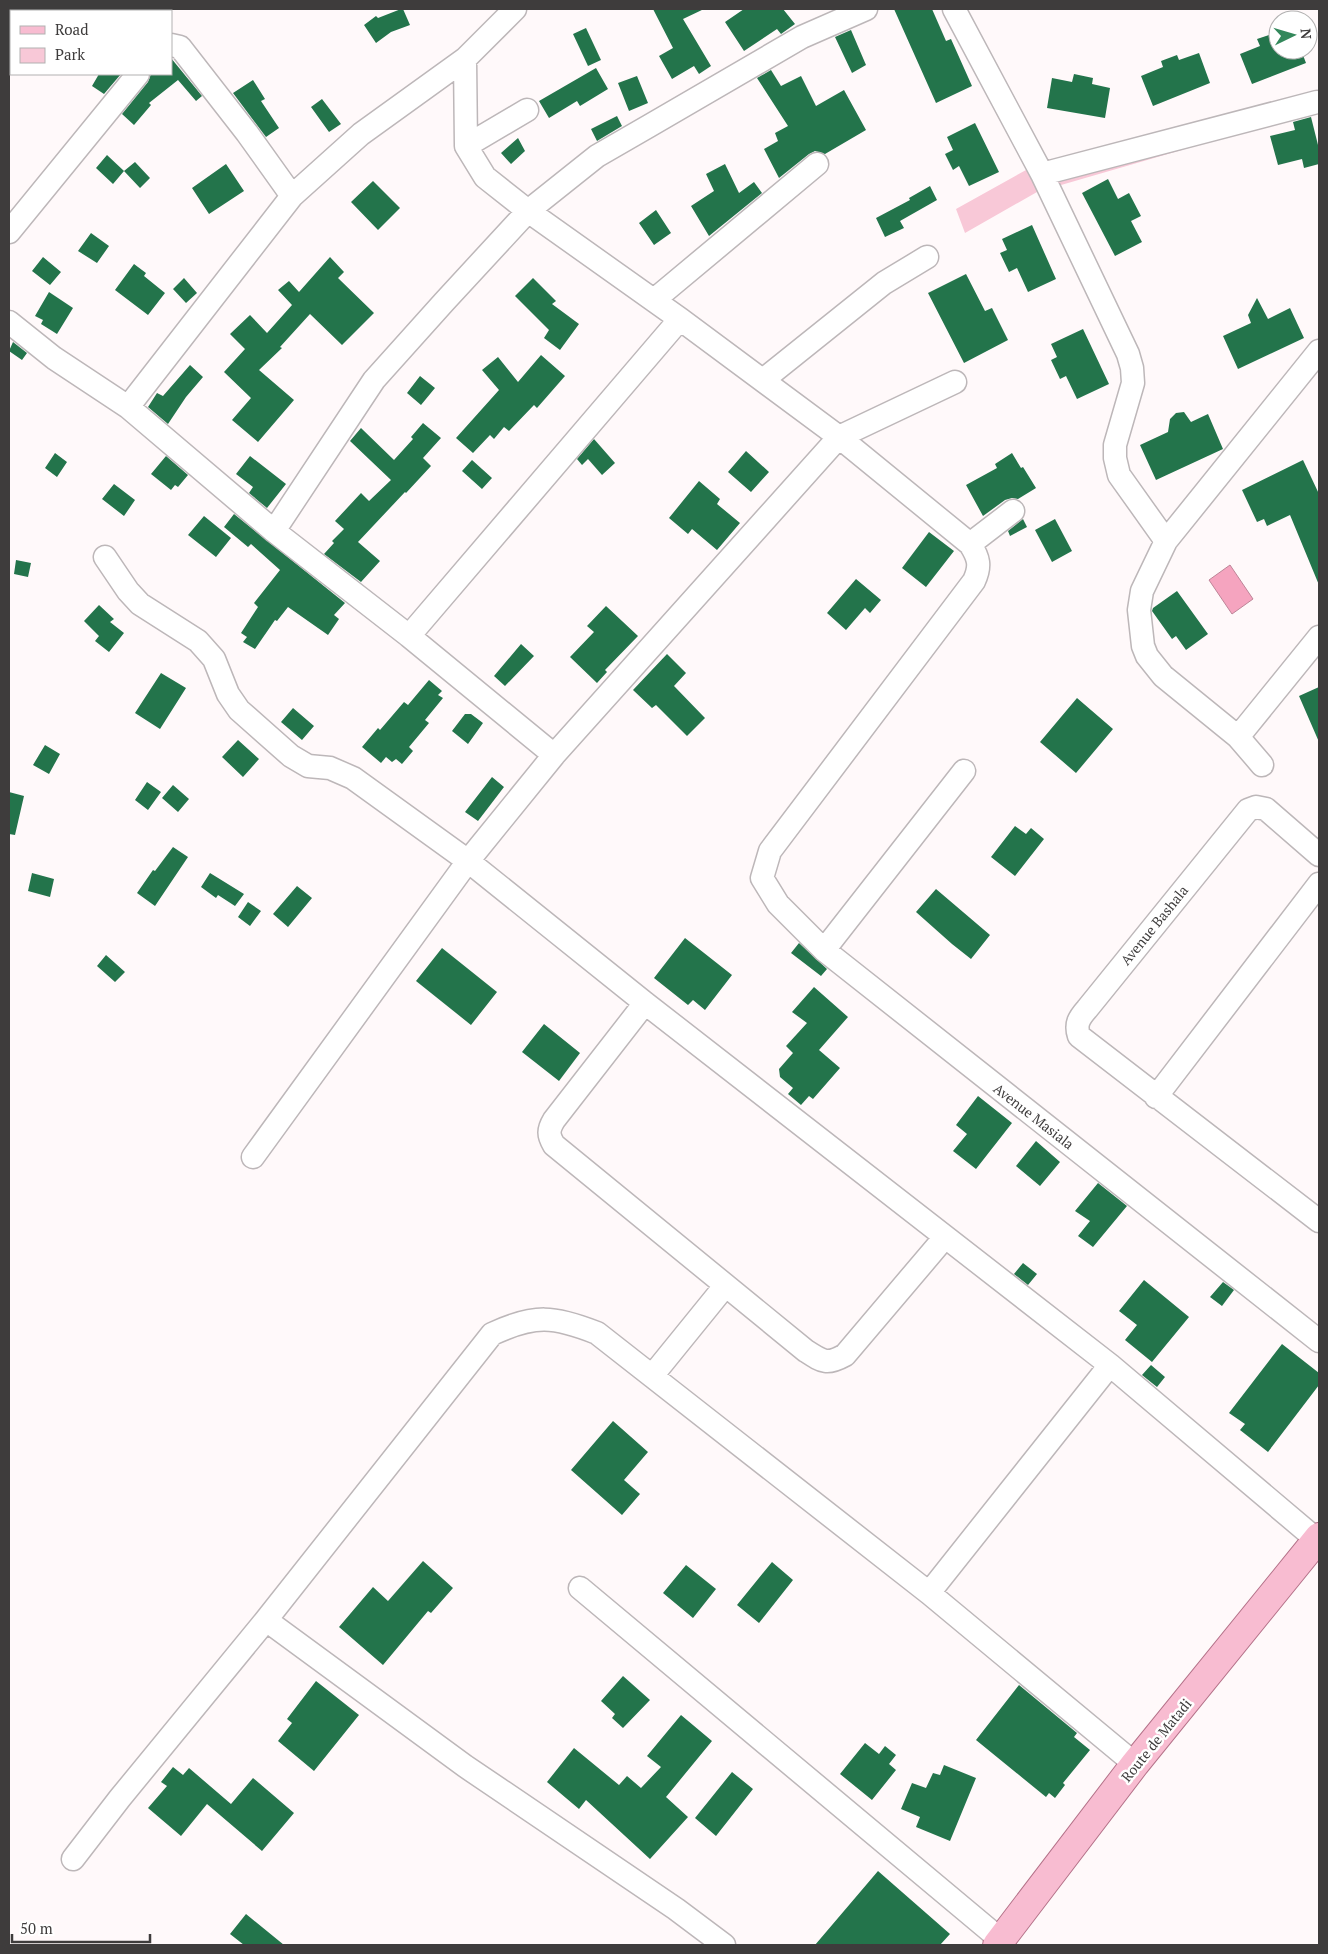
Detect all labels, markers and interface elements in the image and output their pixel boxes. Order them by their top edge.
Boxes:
legend [10,10,172,75]
north arrow [1268,10,1318,60]
text: Road [55,19,88,39]
text: N [1297,28,1316,40]
text: Park [55,44,85,64]
street label: Avenue Bashala [1116,881,1192,969]
street label: Avenue Masiala [990,1079,1078,1153]
street label: Route de Matadi [1117,1694,1195,1786]
scale bar [12,1912,150,1944]
text: 50 m [20,1918,53,1938]

